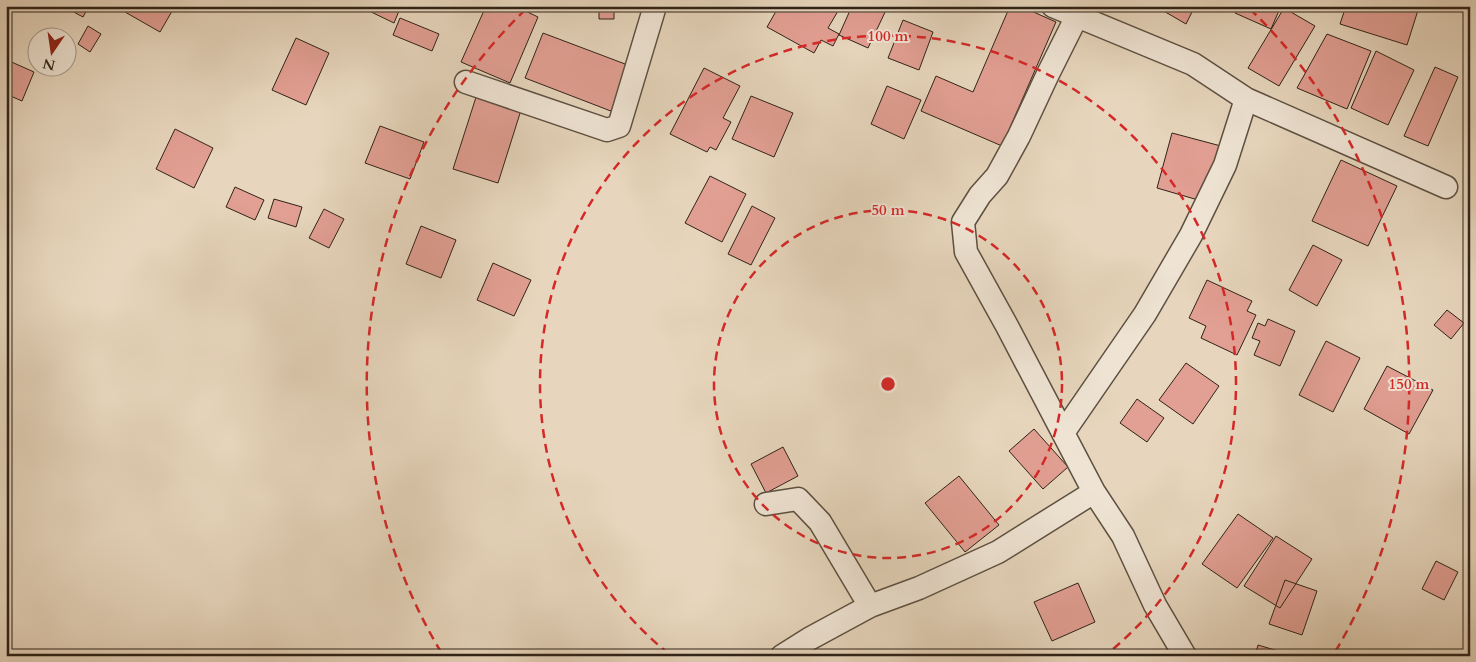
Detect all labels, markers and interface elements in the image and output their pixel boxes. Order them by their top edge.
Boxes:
text: 100 m [868,26,909,46]
north arrow [28,28,78,78]
text: N [41,54,57,75]
text: 50 m [871,200,905,220]
text: 150 m [1389,374,1430,394]
centre of rings [879,375,897,393]

